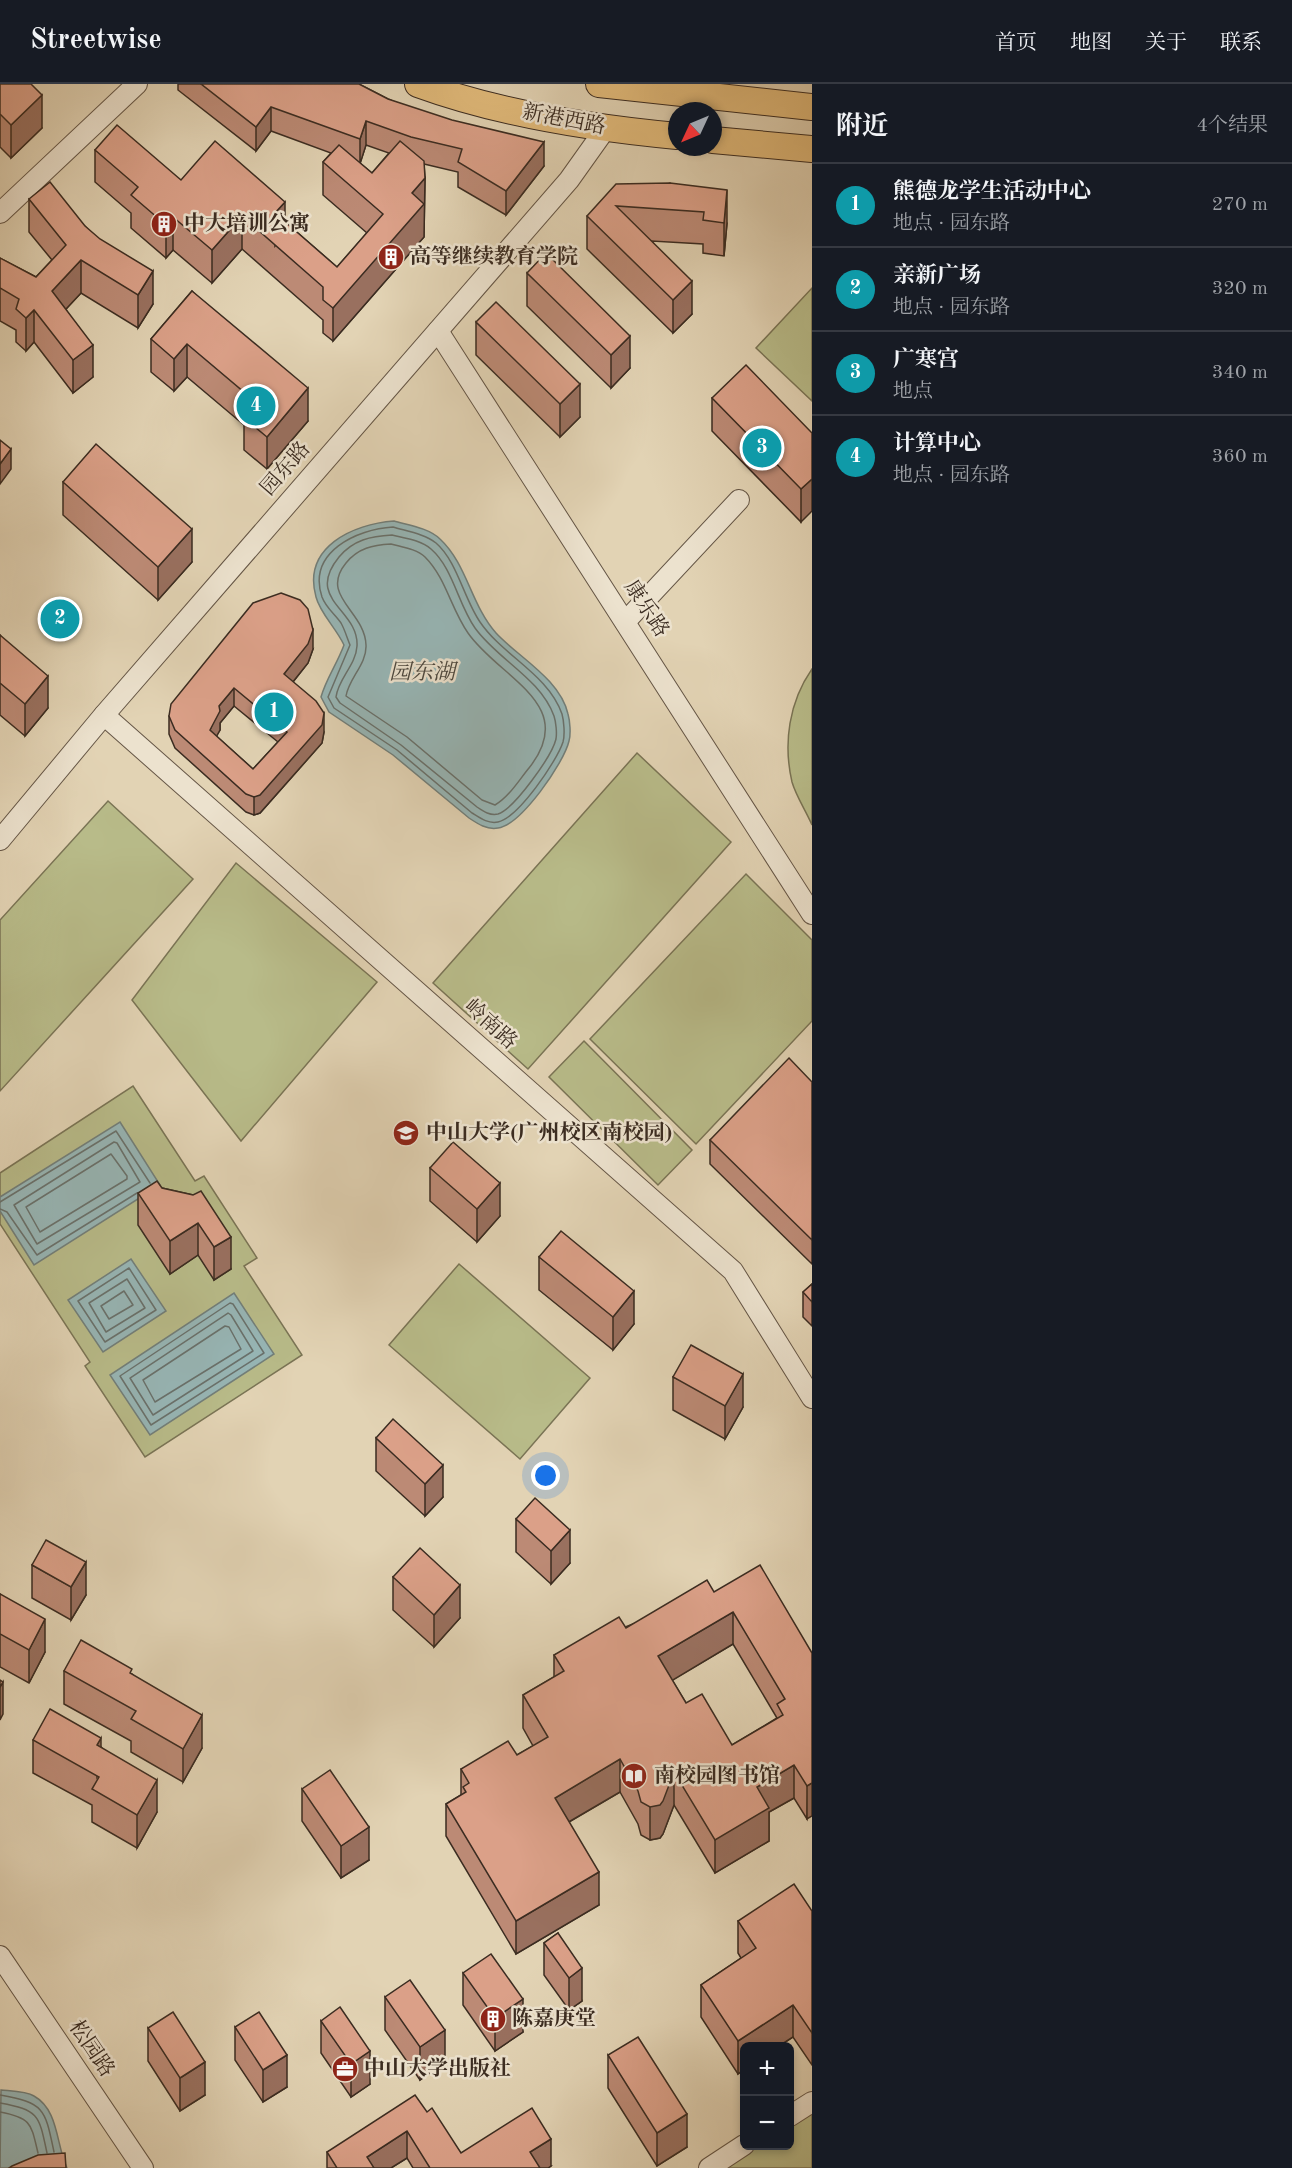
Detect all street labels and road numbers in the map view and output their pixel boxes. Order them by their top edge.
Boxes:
street label: 新港西路 [521,100,608,138]
street label: 园东路 [256,437,315,500]
street label: 康乐路 [620,576,674,641]
street label: 岭南路 [460,995,522,1054]
street label: 松园路 [65,2016,119,2081]

